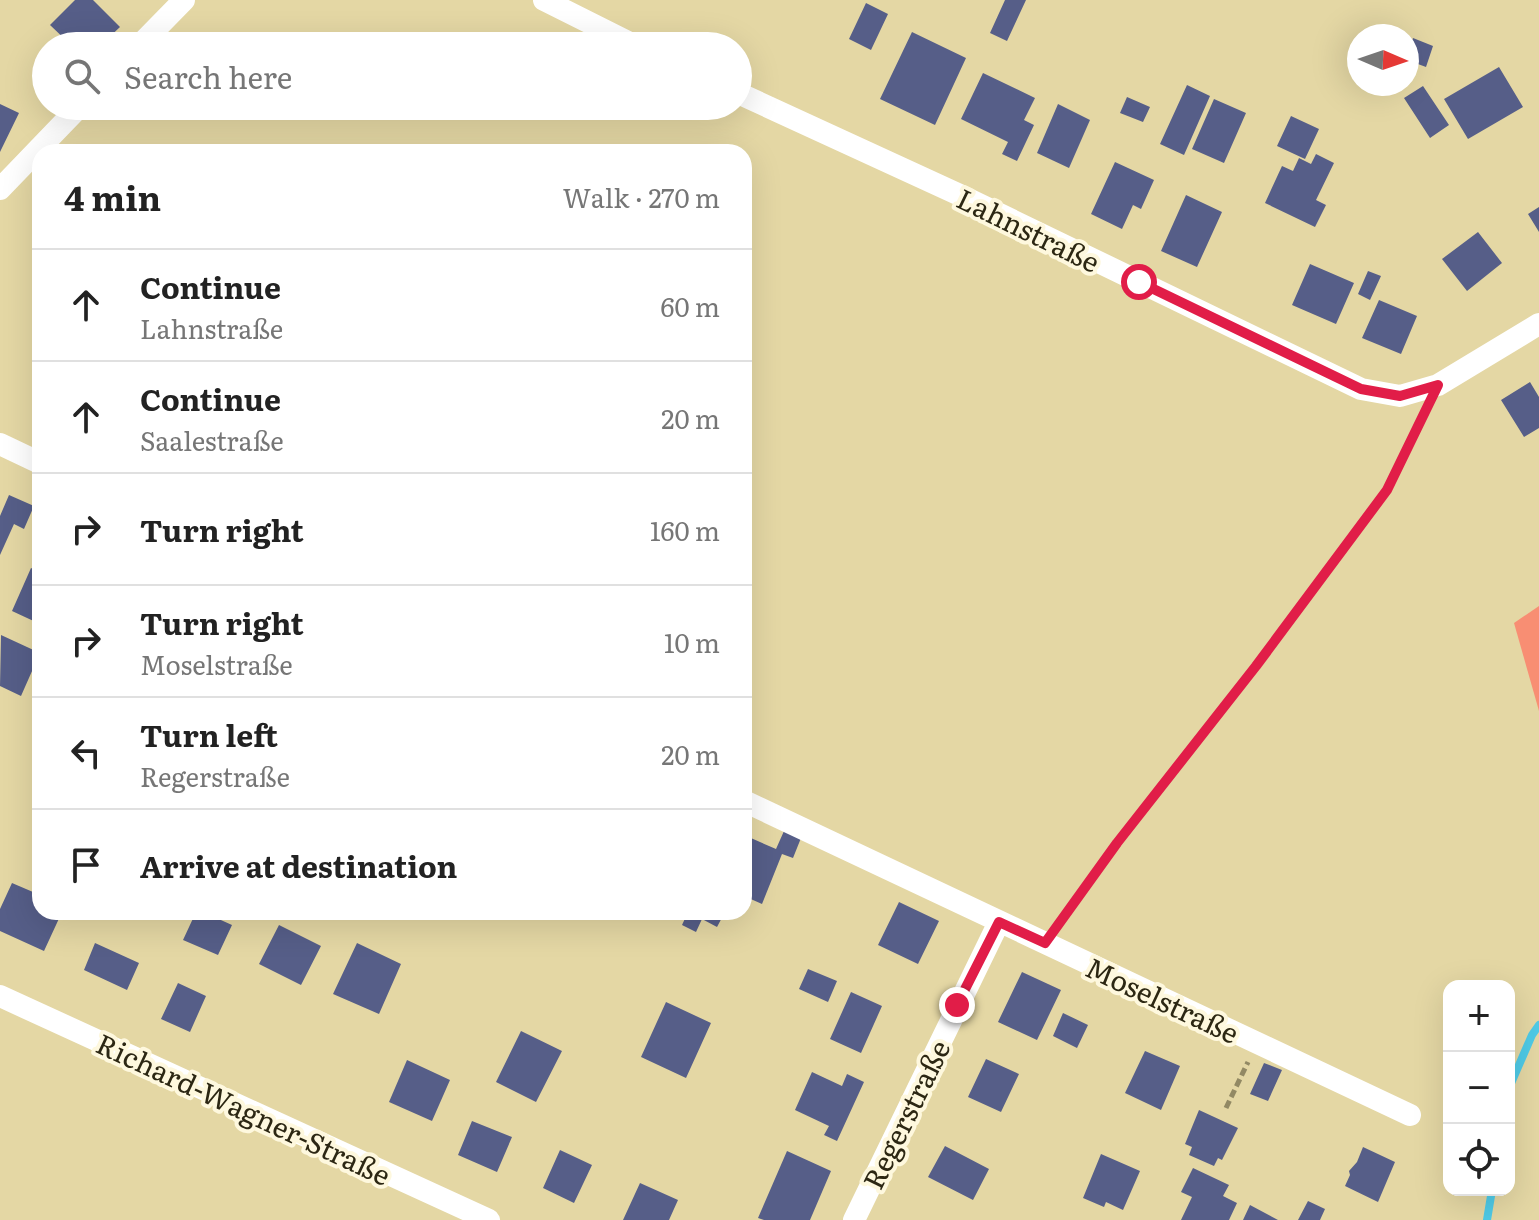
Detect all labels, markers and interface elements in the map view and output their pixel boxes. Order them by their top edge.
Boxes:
north arrow [1347,24,1419,96]
search box [32,32,752,120]
icon: search [60,54,104,98]
text: Search here [124,54,292,98]
text: 4 min [64,171,161,221]
street label: Lahnstraße [950,176,1108,282]
text: Walk · 270 m [563,177,720,216]
text: Continue [140,264,281,308]
route start [1121,264,1157,300]
icon: ahead [64,283,108,327]
text: 60 m [661,286,720,325]
text: Lahnstraße [140,308,283,347]
text: Continue [140,376,281,420]
icon: ahead [64,395,108,439]
text: 20 m [661,398,720,437]
text: Saalestraße [140,420,284,459]
icon: right [64,507,108,551]
text: Turn right [140,507,304,551]
text: 160 m [650,510,720,549]
text: Turn right [140,600,304,644]
icon: right [64,619,108,663]
text: 10 m [664,622,720,661]
text: Moselstraße [140,644,293,683]
text: Turn left [140,712,278,756]
icon: left [64,731,108,775]
text: 20 m [661,734,720,773]
text: Regerstraße [140,756,290,795]
icon: arrive [64,843,108,887]
text: Arrive at destination [140,843,457,887]
street label: Moselstraße [1080,945,1246,1053]
map controls [1443,980,1515,1196]
button: + [1443,980,1515,1052]
route end [939,987,975,1023]
street label: Richard-Wagner-Straße [90,1021,398,1195]
street label: Regerstraße [851,1032,959,1196]
button: − [1443,1052,1515,1124]
button: locate [1443,1124,1515,1196]

